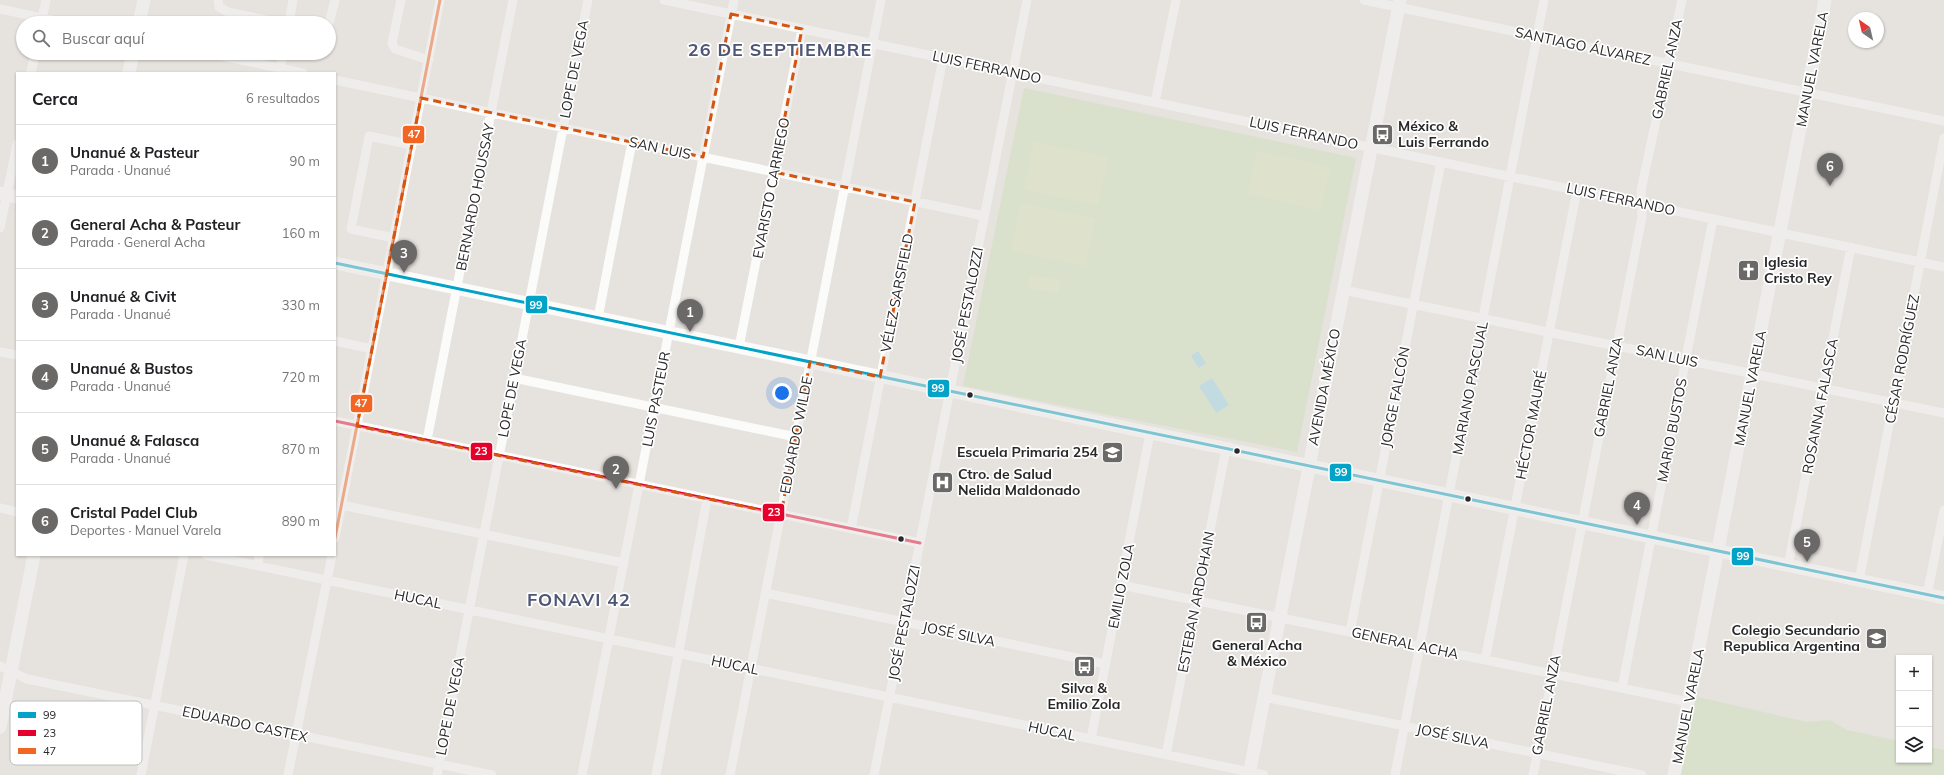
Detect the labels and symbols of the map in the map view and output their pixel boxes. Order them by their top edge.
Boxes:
street label: MANUEL VARELA [1792,9,1832,128]
north arrow [1848,12,1884,48]
street label: GABRIEL ANZA [1648,16,1687,121]
street label: LOPE DE VEGA [556,18,592,120]
street label: SANTIAGO ÁLVAREZ [1513,23,1653,69]
district label: 26 DE SEPTIEMBRE [688,38,872,61]
street label: LUIS FERRANDO [931,47,1043,87]
street label: LUIS FERRANDO [1248,113,1360,153]
street label: EVARISTO CARRIEGO [748,116,794,260]
place label: México & Luis Ferrando [1398,117,1489,151]
street label: BERNARDO HOUSSAY [452,121,498,272]
bus stop icon: México & Luis Ferrando [1370,121,1396,147]
line badge: 47 [402,125,425,144]
text: 47 [407,127,421,141]
street label: SAN LUIS [627,133,693,163]
pin: 6 [1817,153,1843,186]
street label: LUIS FERRANDO [1565,179,1677,219]
street label: VÉLEZ SARSFIELD [877,232,917,354]
pin: 3 [391,240,417,273]
street label: JOSÉ PESTALOZZI [947,246,987,364]
place label: Iglesia Cristo Rey [1764,253,1832,287]
church icon: Iglesia Cristo Rey [1735,257,1761,283]
street label: CÉSAR RODRÍGUEZ [1881,293,1923,425]
line badge: 99 [525,295,548,314]
text: 99 [529,298,543,312]
pin: 1 [677,299,703,332]
street label: MARIANO PASCUAL [1448,319,1492,456]
street label: AVENIDA MÉXICO [1304,327,1344,447]
street label: MANUEL VARELA [1730,328,1770,447]
street label: GABRIEL ANZA [1589,334,1627,439]
street label: ROSANNA FALASCA [1798,336,1842,475]
street label: LOPE DE VEGA [494,337,530,439]
street label: SAN LUIS [1634,341,1700,371]
street label: JORGE FALCÓN [1376,345,1414,449]
street label: LUIS PASTEUR [638,349,674,448]
street label: HÉCTOR MAURÉ [1512,369,1550,481]
street label: EDUARDO WILDE [776,375,816,495]
street label: MARIO BUSTOS [1653,376,1691,484]
line badge: 99 [927,379,950,398]
text: 99 [931,381,945,395]
your location [772,383,792,403]
unlabelled marker [965,390,975,400]
line badge: 47 [350,394,373,413]
text: 47 [354,396,368,410]
school or university icon: Escuela Primaria 254 [1100,439,1126,465]
line badge: 23 [470,442,493,461]
place label: Escuela Primaria 254 [957,443,1099,461]
text: 23 [474,444,488,458]
unlabelled marker [1232,446,1242,456]
pin: 2 [603,456,629,489]
line badge: 99 [1329,463,1352,482]
place label: Ctro. de Salud Nelida Maldonado [958,465,1080,499]
text: 99 [1334,465,1348,479]
hospital icon: Ctro. de Salud Nelida Maldonado [929,469,955,495]
pin: 4 [1624,492,1650,525]
unlabelled marker [1463,494,1473,504]
line badge: 23 [762,503,785,522]
text: 23 [767,505,781,519]
pin: 5 [1794,529,1820,562]
street label: ESTEBAN ARDOHAIN [1173,530,1219,674]
unlabelled marker [896,534,906,544]
street label: EMILIO ZOLA [1104,541,1138,630]
line badge: 99 [1731,547,1754,566]
text: 99 [1736,549,1750,563]
street label: JOSÉ PESTALOZZI [884,564,924,682]
street label: HUCAL [393,585,444,613]
district label: FONAVI 42 [527,588,631,611]
bus stop icon: General Acha & México [1244,610,1270,636]
street label: JOSÉ SILVA [921,618,998,651]
place label: Colegio Secundario Republica Argentina [1723,621,1860,655]
street label: GENERAL ACHA [1350,623,1461,663]
school or university icon: Colegio Secundario Republica Argentina [1863,625,1889,651]
place label: General Acha & México [1212,636,1302,670]
street label: MANUEL VARELA [1668,646,1708,765]
street label: HUCAL [710,651,761,679]
street label: GABRIEL ANZA [1527,652,1565,757]
bus stop icon: Silva & Emilio Zola [1071,653,1097,679]
street label: LOPE DE VEGA [432,655,468,757]
place label: Silva & Emilio Zola [1048,679,1120,713]
legend [10,701,142,765]
street label: EDUARDO CASTEX [181,702,309,746]
text: 99 [43,708,56,722]
street label: HUCAL [1027,717,1078,745]
street label: JOSÉ SILVA [1415,720,1492,753]
text: 23 [43,726,56,740]
text: 47 [43,744,56,758]

